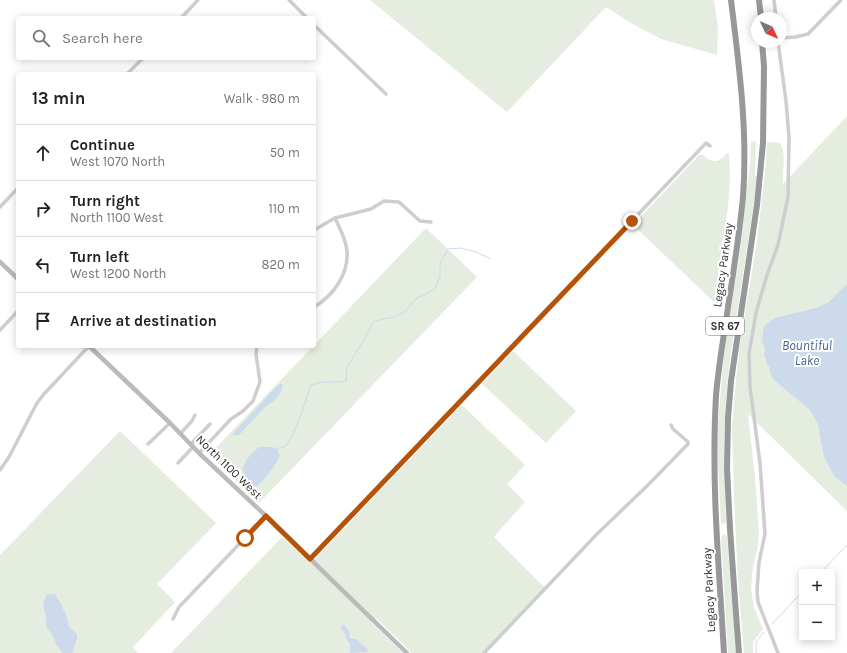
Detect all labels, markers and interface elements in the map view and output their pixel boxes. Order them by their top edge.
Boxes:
north arrow [751,12,787,48]
search box [16,16,316,60]
icon: search [30,27,52,49]
text: Search here [62,29,143,47]
text: 13 min [32,88,85,108]
text: Walk · 980 m [224,91,300,106]
text: Continue [70,136,135,154]
icon: ahead [32,142,54,164]
text: 50 m [270,145,300,160]
text: West 1070 North [70,154,165,169]
text: Turn right [70,192,140,210]
icon: right [32,198,54,220]
text: 110 m [268,201,300,216]
text: North 1100 West [70,210,163,225]
route end [623,212,641,230]
street label: Legacy Parkway [710,222,736,308]
text: Turn left [70,248,129,266]
icon: left [32,254,54,276]
text: 820 m [262,257,300,272]
text: West 1200 North [70,266,166,281]
icon: arrive [32,310,54,332]
text: Arrive at destination [70,312,217,330]
road number: SR 67 [706,317,744,335]
water label: Bountiful Lake [782,338,832,368]
street label: North 1100 West [193,432,265,502]
route start [236,529,254,547]
street label: Legacy Parkway [700,547,718,633]
map controls [799,569,835,641]
button: + [799,569,835,605]
button: − [799,605,835,641]

